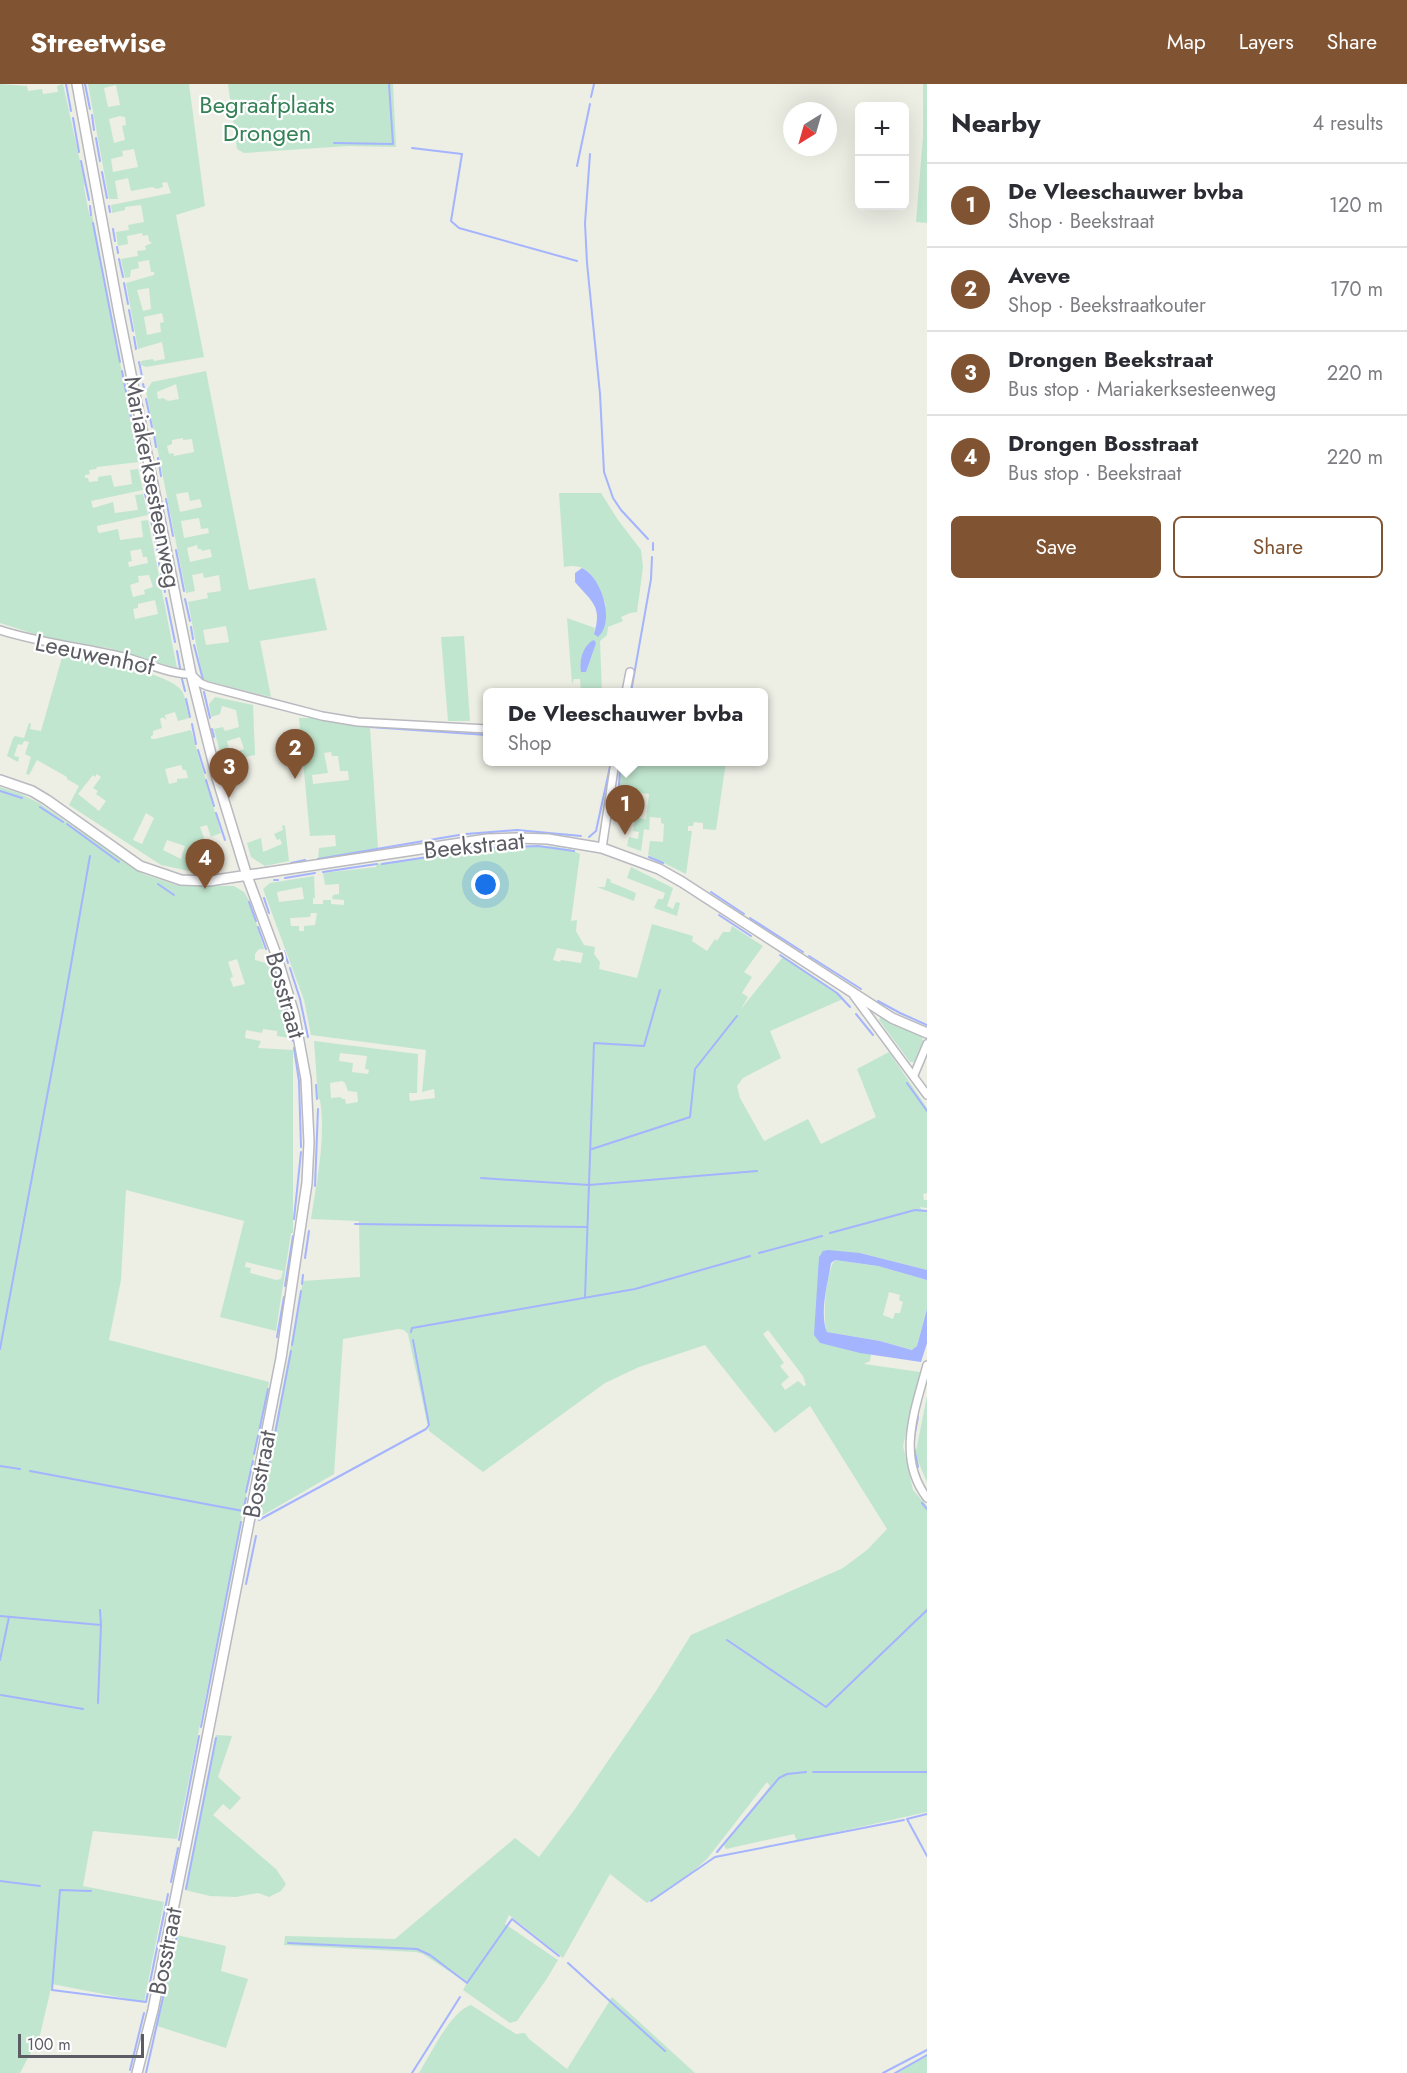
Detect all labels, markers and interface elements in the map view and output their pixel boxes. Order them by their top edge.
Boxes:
text: Streetwise [30,22,166,63]
text: Map [1167,27,1206,57]
text: Layers [1239,27,1294,57]
text: Share [1327,27,1377,57]
park label: Begraafplaats Drongen [199,87,335,150]
north arrow [783,102,837,156]
map controls [855,102,909,210]
button: + [855,102,909,156]
text: Nearby [951,104,1040,142]
text: 4 results [1312,109,1383,138]
button: − [855,156,909,210]
text: De Vleeschauwer bvba [1008,175,1244,207]
text: 1 [965,191,976,220]
text: 120 m [1329,191,1383,220]
text: Shop · Beekstraat [1008,207,1154,236]
text: Aveve [1008,259,1070,291]
text: 2 [964,275,977,304]
text: 170 m [1330,275,1383,304]
text: Shop · Beekstraatkouter [1008,291,1206,320]
text: Drongen Beekstraat [1008,343,1213,375]
text: 3 [964,359,977,388]
text: 220 m [1327,359,1383,388]
street label: Mariakerksesteenweg [115,373,191,591]
text: Bus stop · Mariakerksesteenweg [1008,375,1276,404]
text: Drongen Bosstraat [1008,427,1198,459]
text: 4 [964,443,977,472]
text: 220 m [1327,443,1383,472]
text: Bus stop · Beekstraat [1008,459,1181,488]
button: Save [951,516,1161,578]
button: Share [1173,516,1383,578]
street label: Leeuwenhof [32,624,159,684]
popup [483,688,768,766]
text: De Vleeschauwer bvba [508,697,743,729]
text: Shop [508,729,552,758]
pin: 2 [276,730,314,779]
pin: 3 [210,748,248,798]
pin: 1 [606,786,644,835]
street label: Beekstraat [422,822,526,868]
pin: 4 [186,840,224,889]
your location [471,870,500,899]
street label: Bosstraat [257,948,315,1043]
street label: Bosstraat [233,1427,285,1521]
street label: Bosstraat [139,1904,191,1998]
scale bar [18,2031,144,2058]
text: 100 m [27,2033,71,2056]

